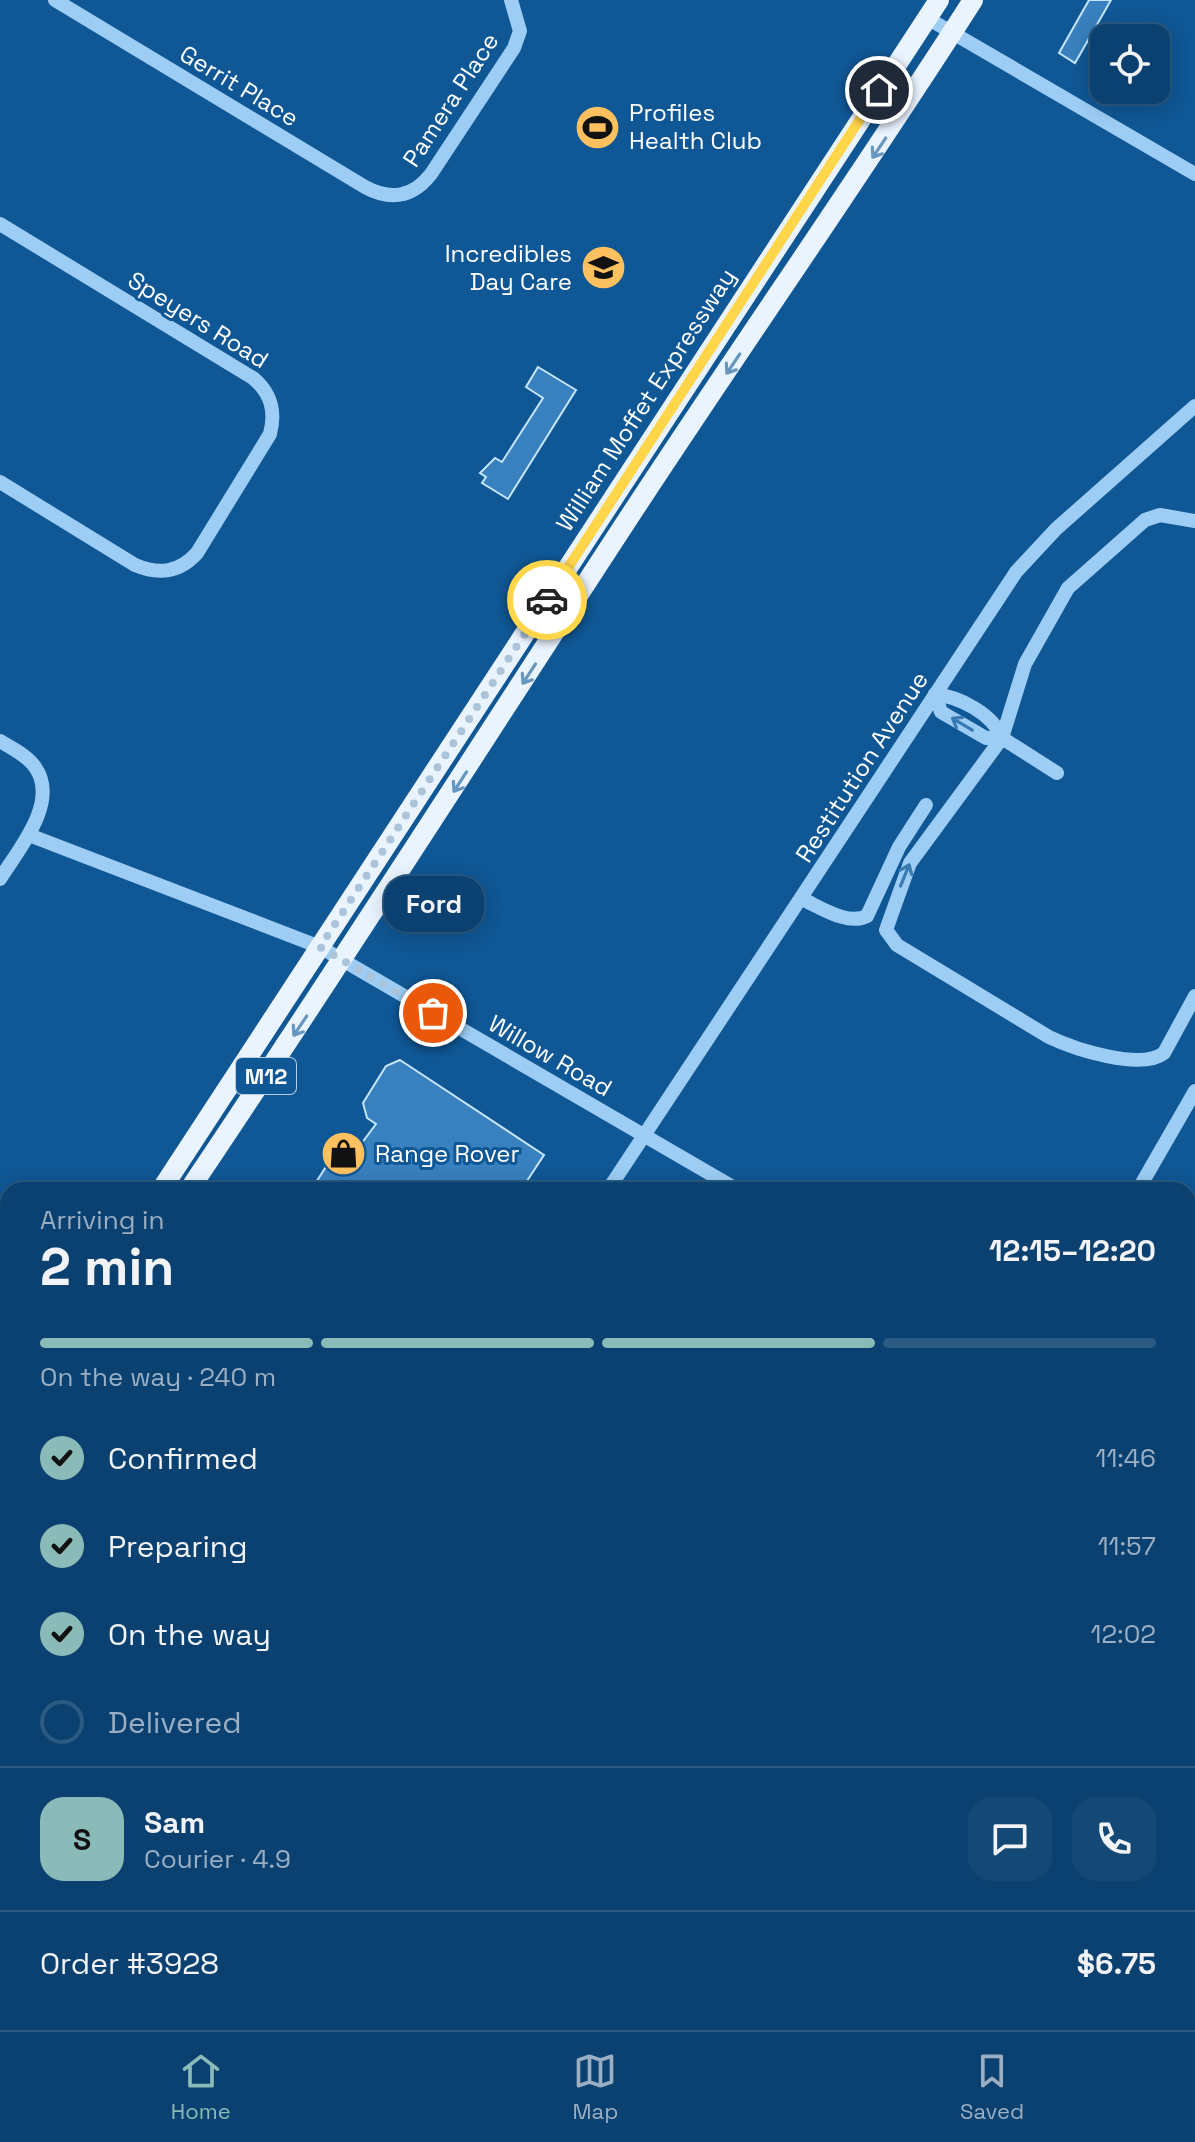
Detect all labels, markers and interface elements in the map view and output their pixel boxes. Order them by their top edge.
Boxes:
map controls [1090,24,1170,104]
button: locate [1090,24,1170,104]
street label: Pamera Place [396,27,505,173]
street label: Gerrit Place [174,38,304,133]
pin [845,56,913,124]
icon: home [857,68,901,112]
place label: Profiles Health Club [629,97,762,156]
sports icon: Profiles Health Club [574,103,622,151]
one-way arrow [871,137,887,159]
place label: Incredibles Day Care [445,238,572,297]
school or university icon: Incredibles Day Care [579,244,627,292]
street label: William Moffet Expressway [549,262,742,537]
street label: Speyers Road [122,264,274,375]
one-way arrow [725,352,741,374]
courier [507,560,587,640]
icon: car [525,578,569,622]
one-way arrow [520,663,537,685]
street label: Restitution Avenue [788,665,935,868]
one-way arrow [951,716,974,732]
one-way arrow [451,770,468,792]
one-way arrow [899,863,913,888]
callout: Ford [383,877,483,933]
text: Ford [406,887,462,921]
pin [399,979,467,1047]
icon: bag [411,991,455,1035]
street label: Willow Road [483,1008,618,1103]
one-way arrow [291,1015,308,1037]
road number: M12 [236,1058,296,1094]
shop icon: Range Rover [320,1130,368,1178]
place label: Range Rover [375,1138,520,1169]
text: Arriving in [40,1203,164,1237]
text: 12:15–12:20 [989,1231,1156,1270]
text: 2 min [40,1234,174,1300]
text: On the way · 240 m [40,1360,276,1394]
icon: check [40,1436,84,1480]
text: Confirmed [108,1439,258,1478]
text: 11:46 [1096,1441,1156,1475]
icon: check [40,1524,84,1568]
text: Preparing [108,1527,247,1566]
text: 11:57 [1098,1529,1156,1563]
icon: check [40,1612,84,1656]
text: On the way [108,1615,271,1654]
text: 12:02 [1091,1617,1156,1651]
text: Delivered [108,1703,242,1742]
button: chat [968,1797,1052,1881]
button: phone [1072,1797,1156,1881]
text: Sam [144,1803,205,1842]
text: S [73,1820,91,1859]
text: Courier · 4.9 [144,1842,291,1876]
text: Order #3928 [40,1944,219,1983]
text: $6.75 [1077,1944,1156,1983]
tab: Home [171,2049,231,2125]
tab: Map [572,2049,618,2125]
tab: Saved [960,2049,1024,2125]

